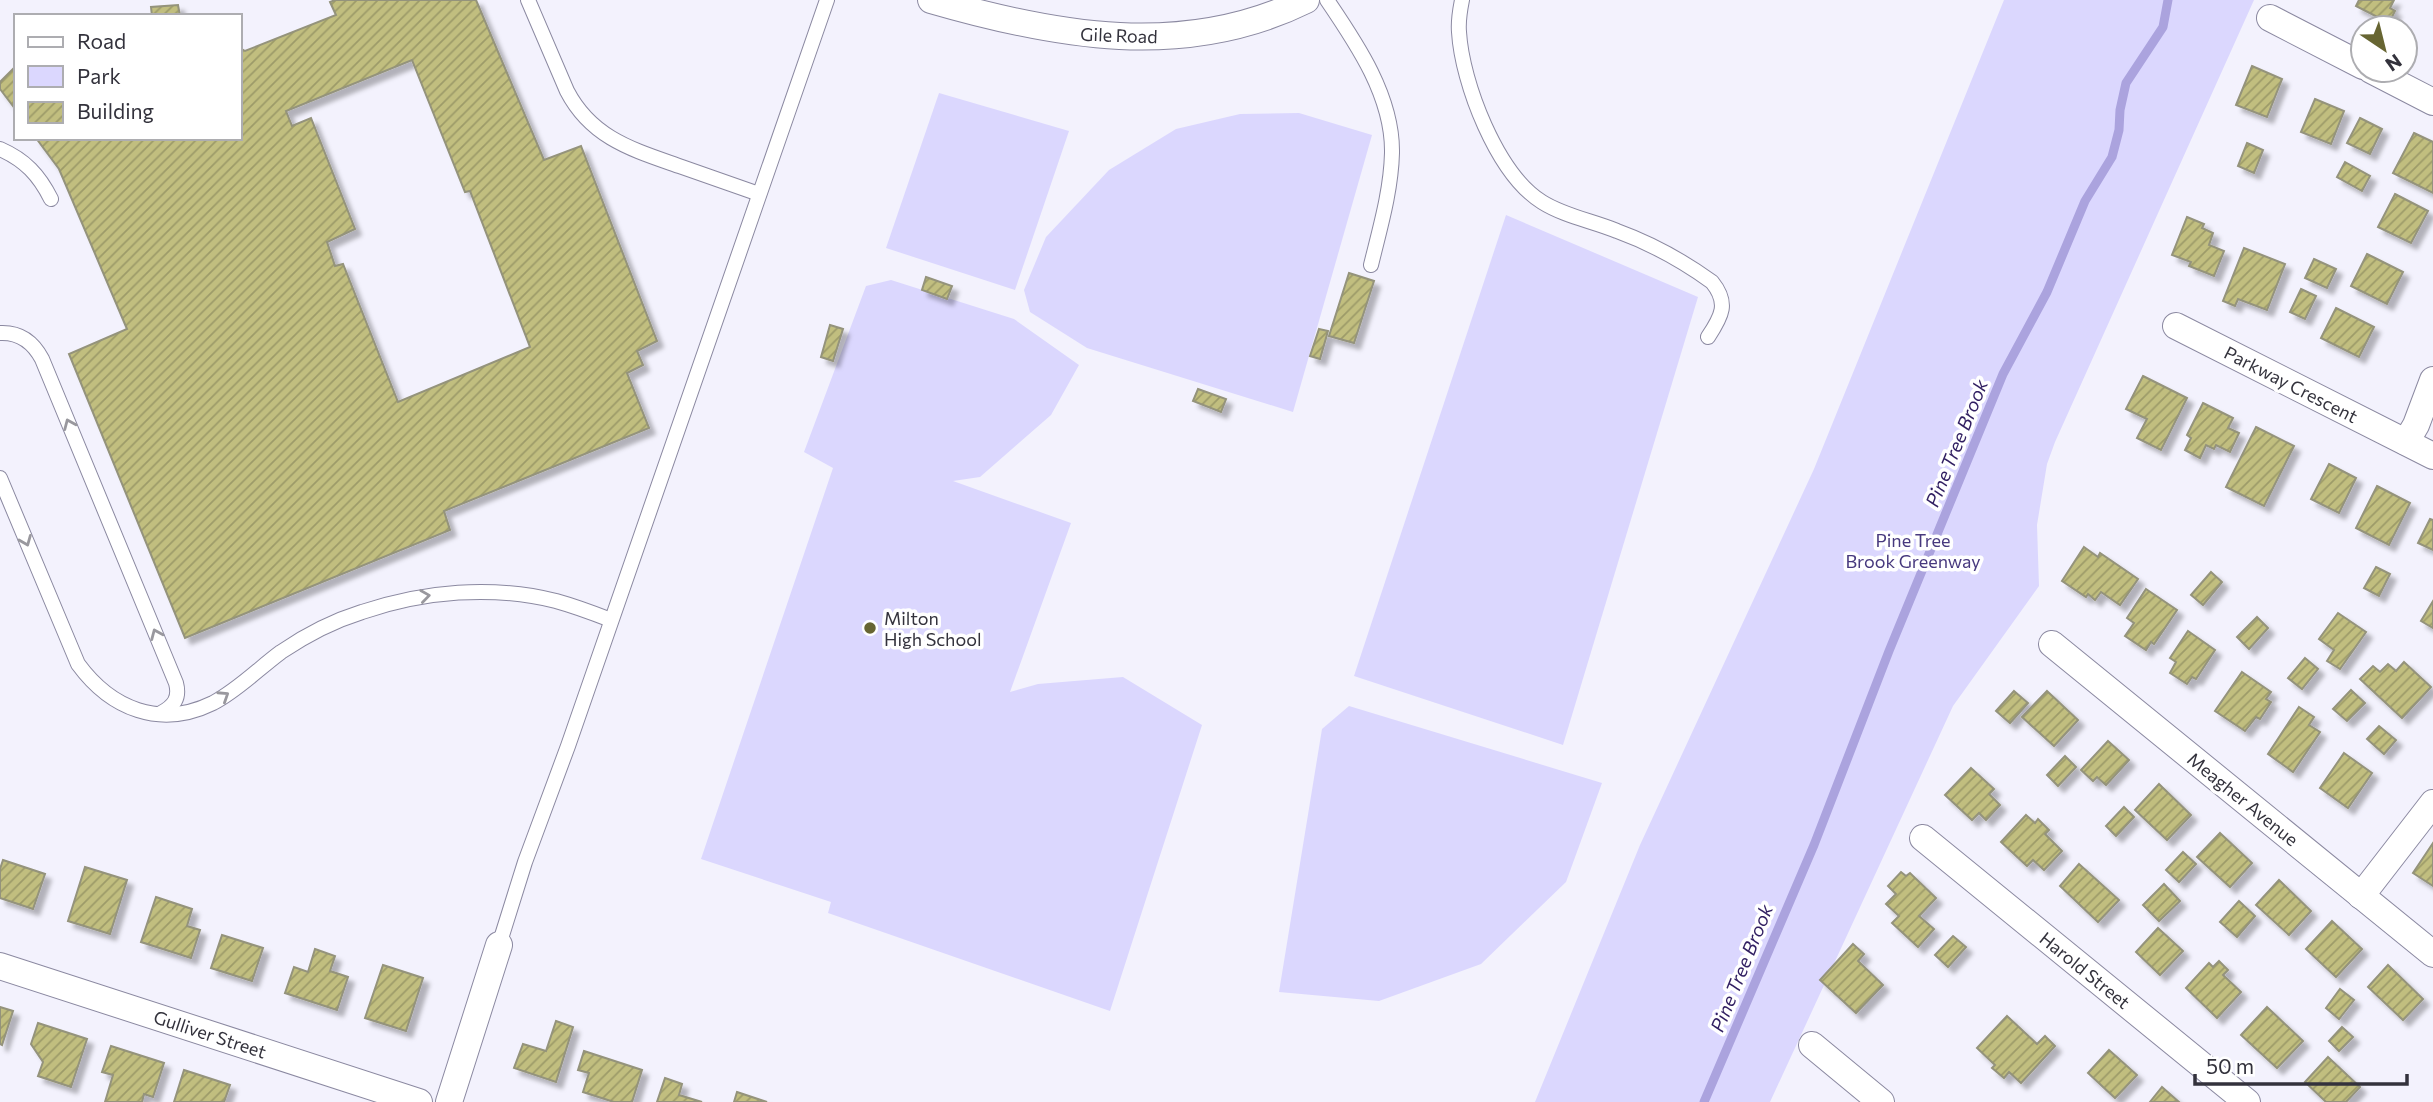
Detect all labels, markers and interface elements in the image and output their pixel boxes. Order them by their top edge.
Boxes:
legend [14,14,242,140]
north arrow [2349,14,2419,84]
street label: Gile Road [1080,23,1158,47]
text: Road [77,28,126,53]
text: N [2382,50,2406,77]
text: Park [77,63,121,88]
text: Building [77,98,154,123]
street label: Parkway Crescent [2221,341,2361,427]
water label: Pine Tree Brook [1920,375,1992,510]
one-way arrow [63,419,77,431]
park label: Pine Tree Brook Greenway [1845,529,1981,572]
one-way arrow [18,534,32,546]
one-way arrow [419,589,431,604]
place label: Milton High School [884,607,982,650]
marker: Milton High School [862,620,878,636]
one-way arrow [150,629,164,641]
one-way arrow [216,691,229,704]
street label: Meagher Avenue [2183,748,2303,850]
water label: Pine Tree Brook [1705,900,1777,1035]
street label: Harold Street [2035,927,2135,1013]
street label: Gulliver Street [151,1005,269,1063]
scale bar [2195,1042,2407,1086]
text: 50 m [2206,1053,2254,1078]

